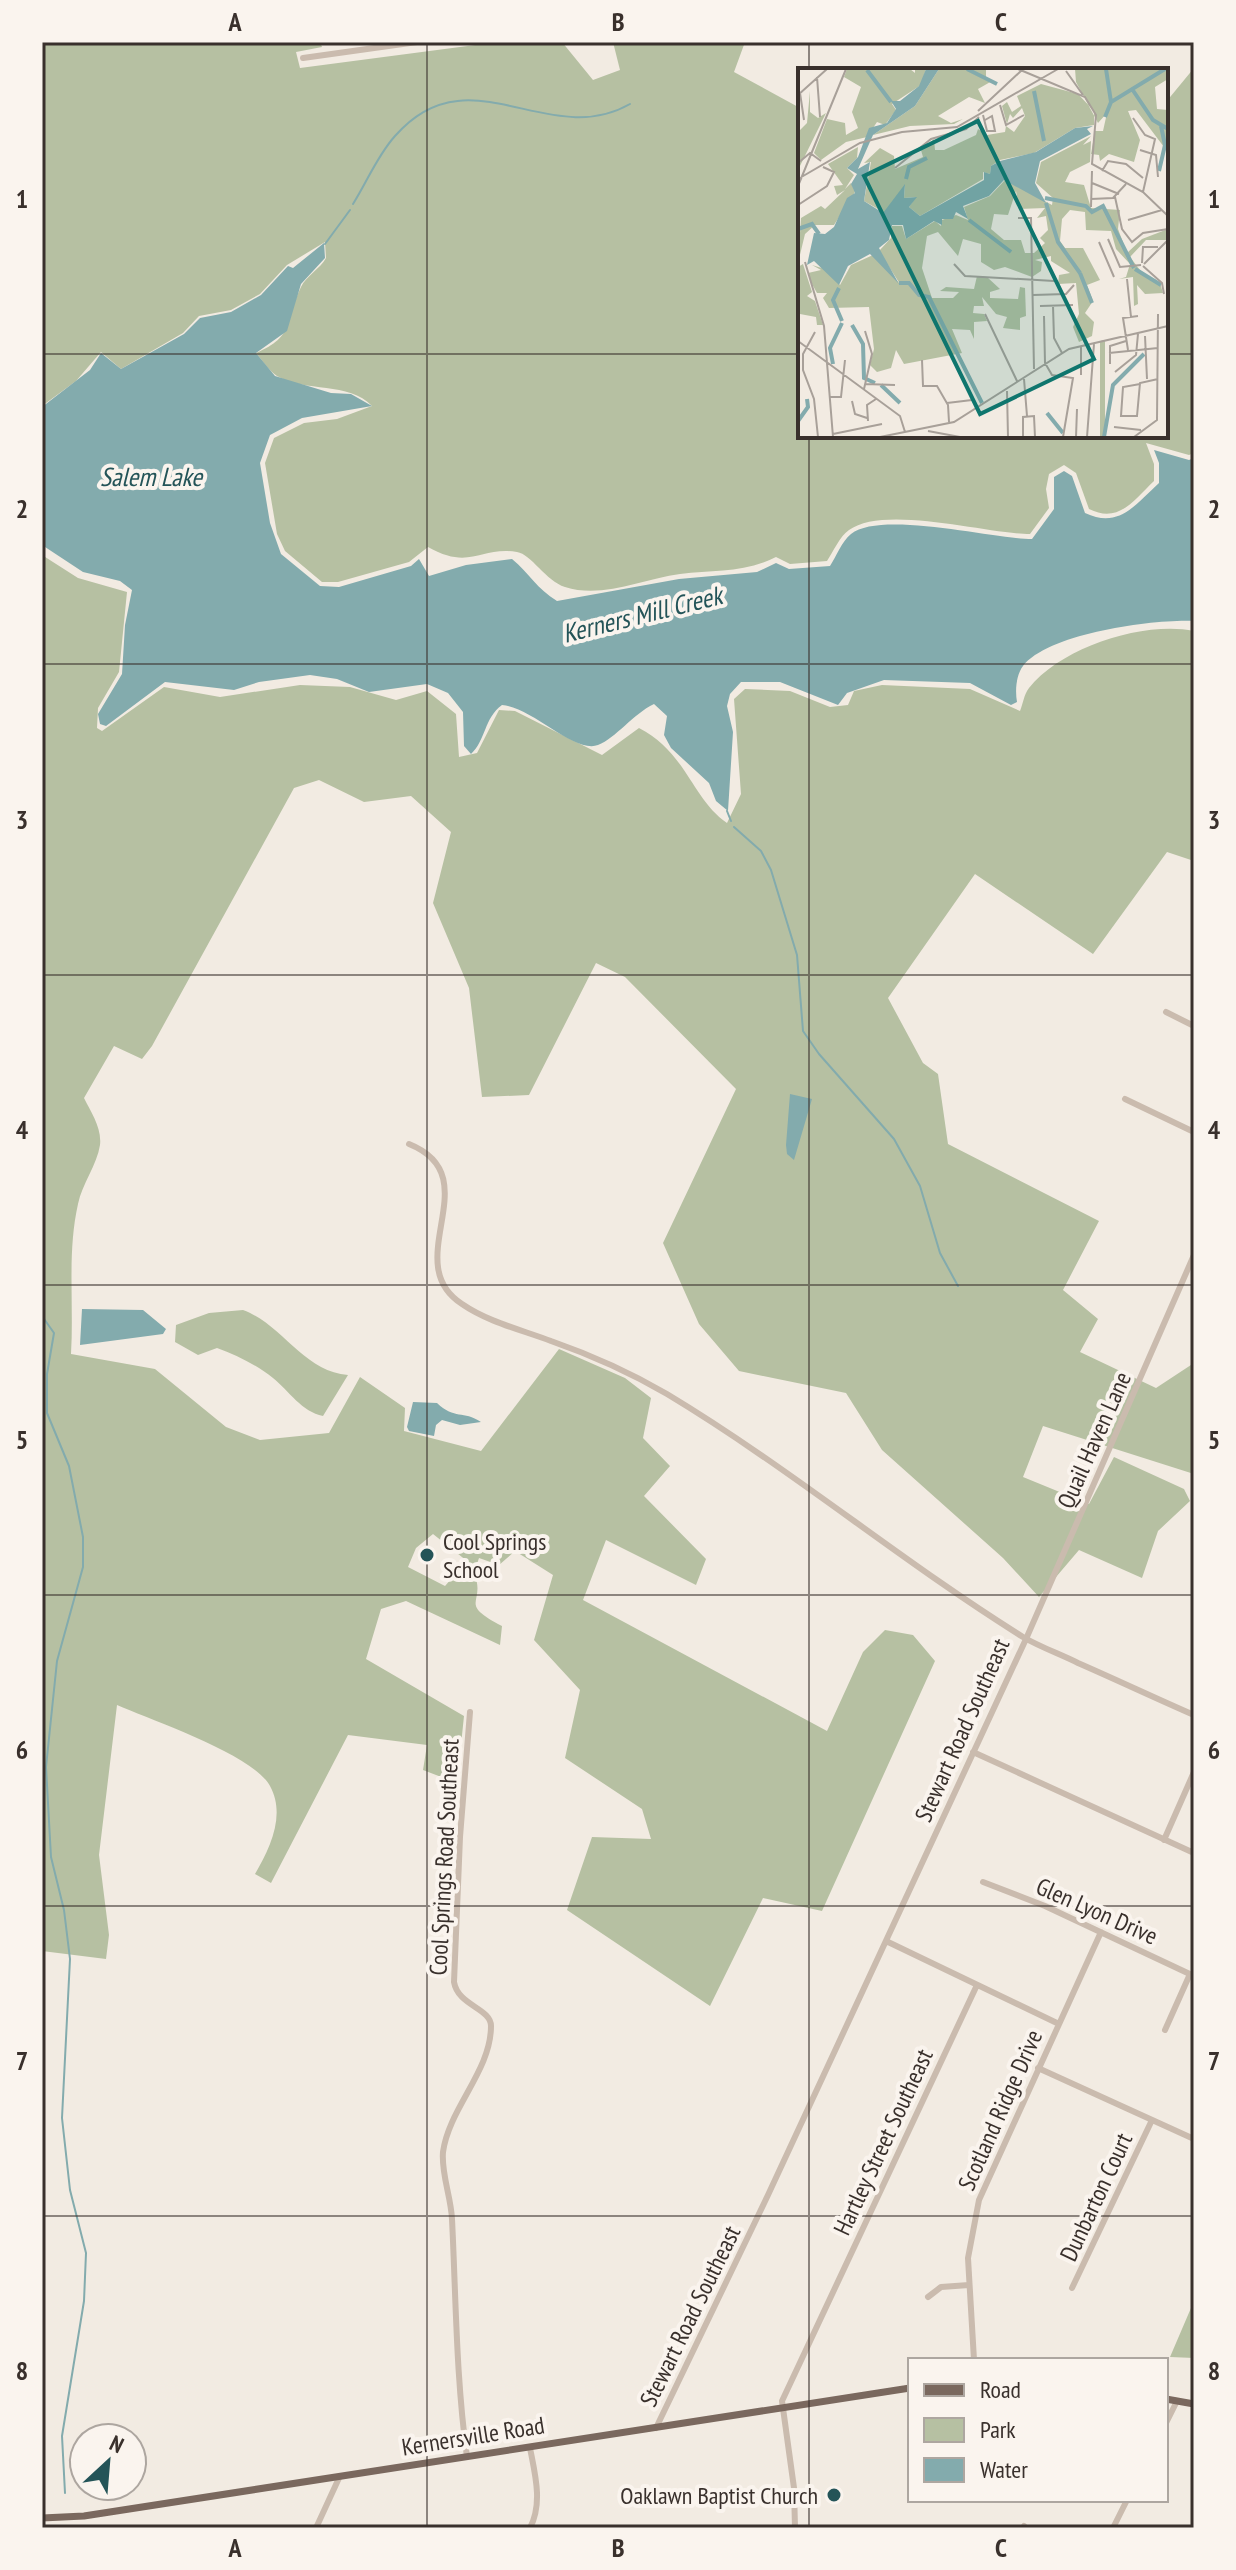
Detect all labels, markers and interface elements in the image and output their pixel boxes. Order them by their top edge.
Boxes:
text: A [227,5,242,38]
text: B [612,5,625,38]
text: C [995,5,1007,38]
inset map [798,68,1168,438]
text: 1 [16,182,28,215]
text: 1 [1208,182,1220,215]
water label: Salem Lake [100,460,204,493]
text: 2 [16,492,28,525]
text: 2 [1208,492,1220,525]
water label: Kerners Mill Creek [559,578,728,650]
text: 3 [16,803,28,836]
text: 3 [1208,803,1220,836]
text: 4 [16,1113,29,1146]
text: 4 [1208,1113,1221,1146]
street label: Quail Haven Lane [1050,1367,1138,1513]
text: 5 [16,1423,28,1456]
text: 5 [1208,1423,1220,1456]
place label: Cool Springs School [443,1526,546,1585]
marker: Cool Springs School [418,1546,436,1564]
street label: Stewart Road Southeast [908,1633,1016,1827]
text: 6 [16,1733,28,1766]
text: 6 [1208,1733,1220,1766]
street label: Cool Springs Road Southeast [422,1738,466,1976]
street label: Glen Lyon Drive [1031,1870,1163,1952]
street label: Scotland Ridge Drive [951,2025,1049,2195]
text: 7 [16,2044,28,2077]
street label: Hartley Street Southeast [826,2044,940,2240]
text: 7 [1208,2044,1220,2077]
street label: Dunbarton Court [1053,2128,1139,2266]
street label: Stewart Road Southeast [633,2220,747,2412]
text: 8 [16,2354,28,2387]
text: 8 [1208,2354,1220,2387]
legend [908,2358,1168,2502]
text: Road [980,2374,1021,2405]
street label: Kernersville Road [399,2409,547,2463]
text: Park [980,2414,1016,2445]
north arrow [68,2422,148,2502]
text: N [105,2429,128,2459]
text: Water [980,2454,1028,2485]
place label: Oaklawn Baptist Church [620,2480,818,2511]
marker: Oaklawn Baptist Church [825,2486,843,2504]
text: A [227,2531,242,2564]
text: B [612,2531,625,2564]
text: C [995,2531,1007,2564]

